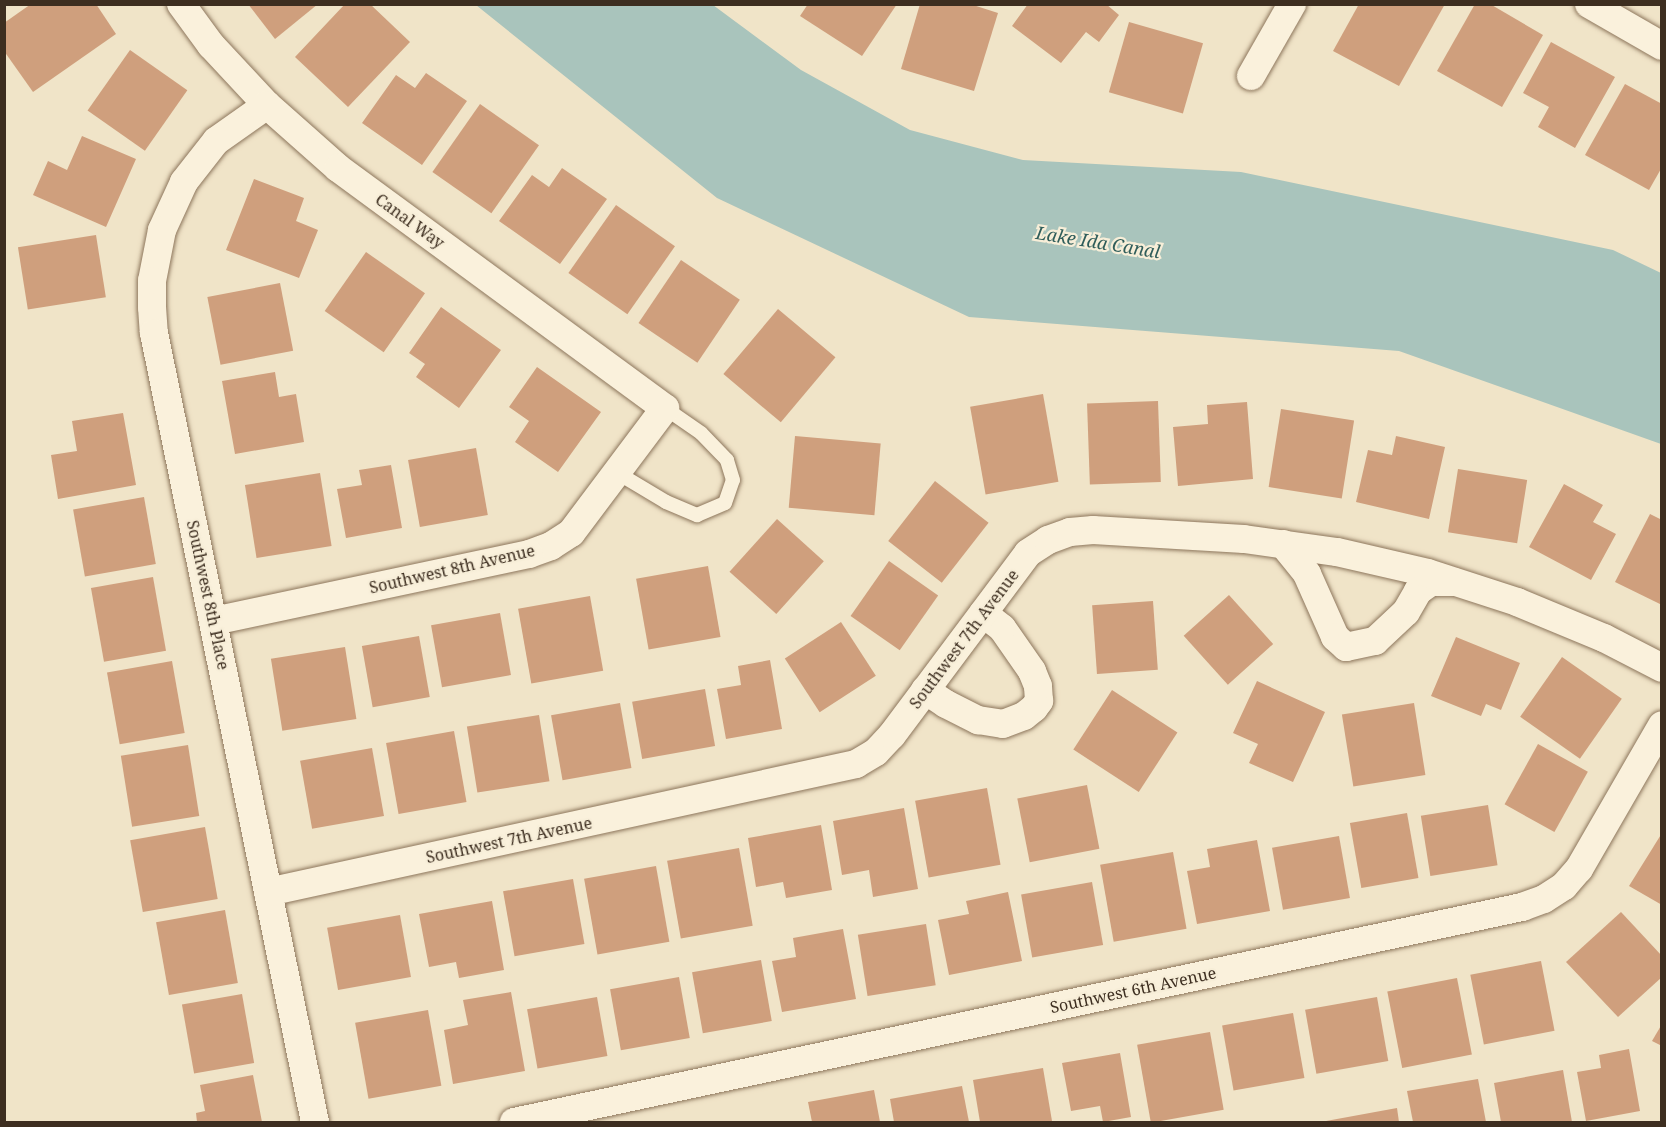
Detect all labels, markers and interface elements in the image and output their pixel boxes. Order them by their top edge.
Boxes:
street label: Canal Way [372,190,448,252]
water label: Lake Ida Canal [1034,222,1162,262]
street label: Southwest 8th Place [183,519,233,671]
street label: Southwest 8th Avenue [367,541,537,597]
street label: Southwest 7th Avenue [905,566,1023,712]
street label: Southwest 7th Avenue [424,813,594,867]
street label: Southwest 6th Avenue [1048,963,1218,1017]

